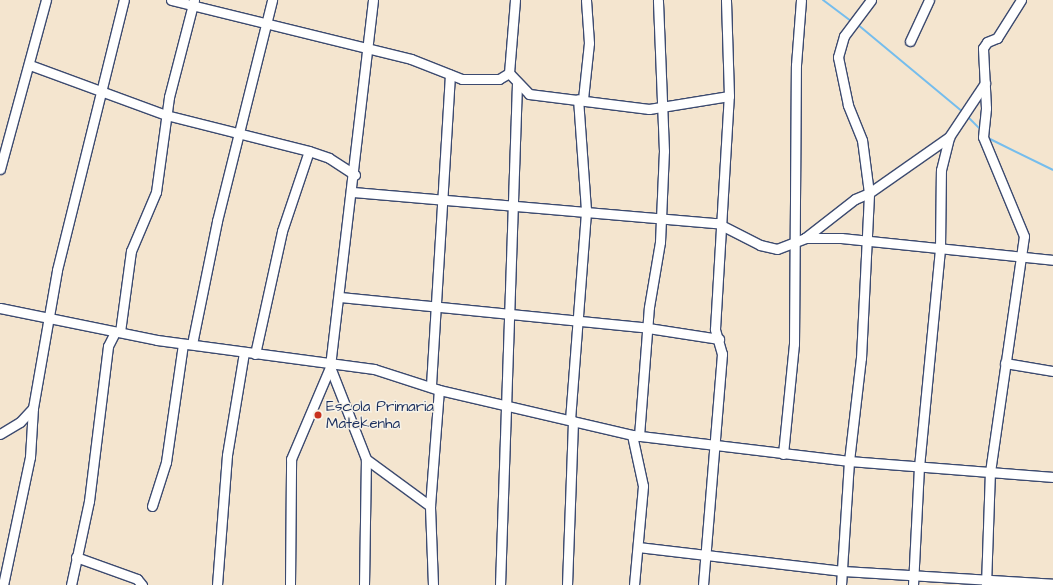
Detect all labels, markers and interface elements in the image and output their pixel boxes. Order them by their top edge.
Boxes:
place label: Escola Primaria Matekenha [326,397,434,432]
marker: Escola Primaria Matekenha [313,410,323,420]

